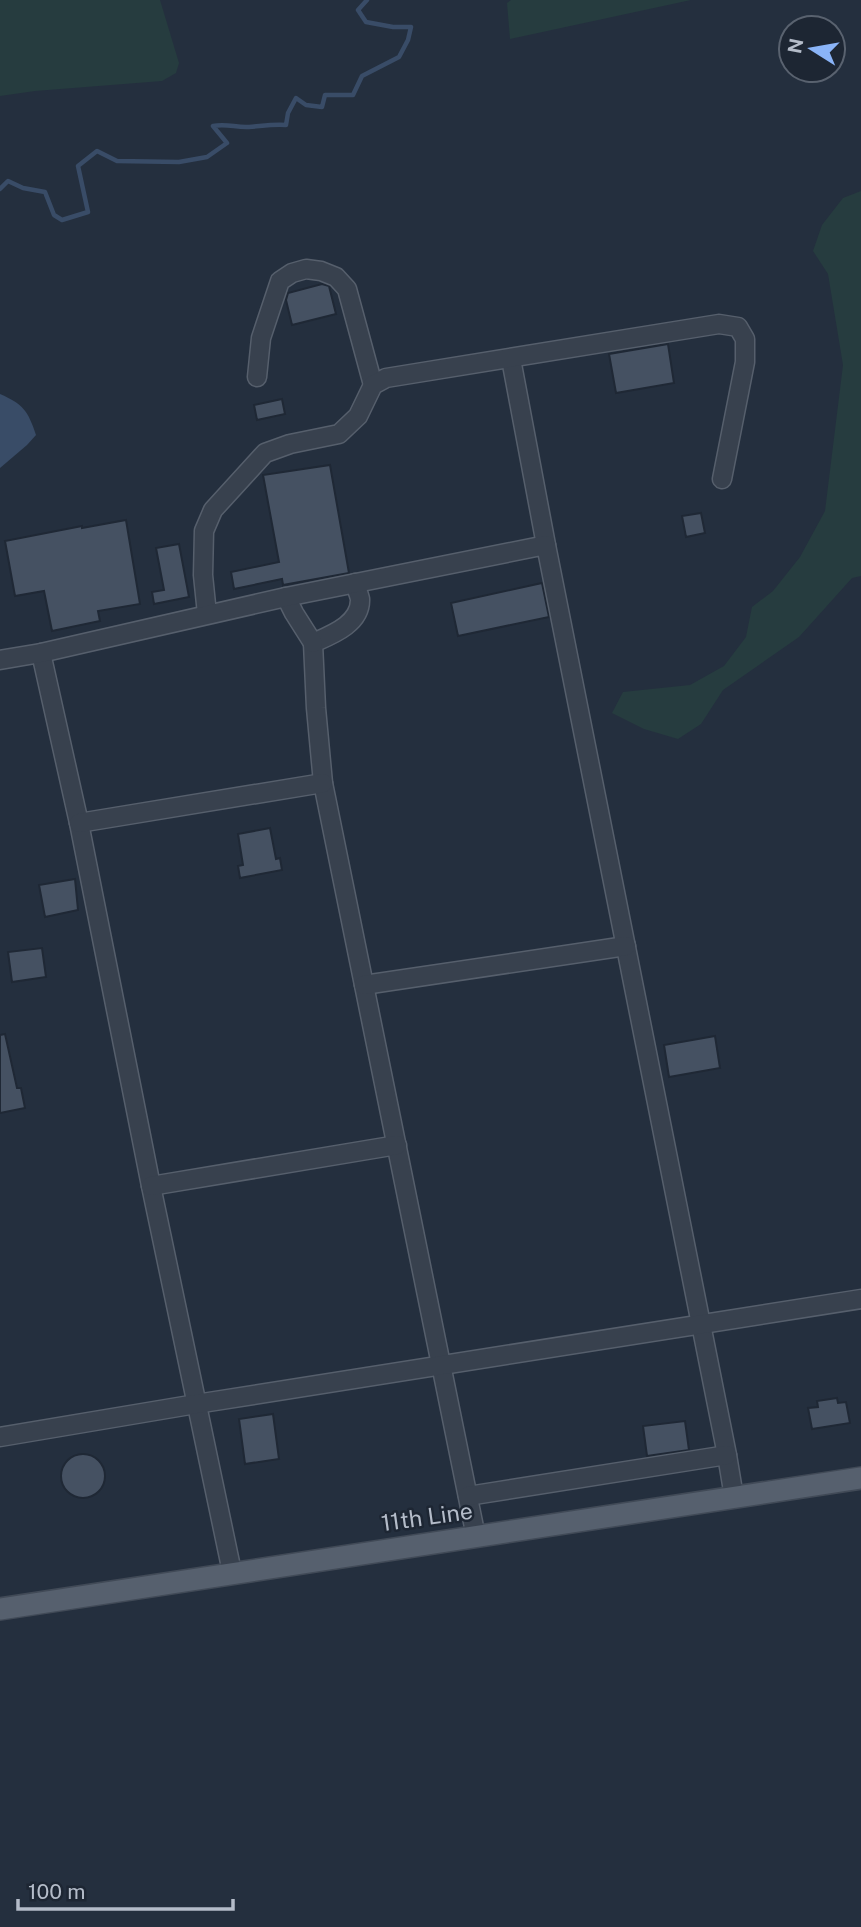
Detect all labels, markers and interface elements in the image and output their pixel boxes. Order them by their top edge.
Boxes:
north arrow [777,14,847,84]
text: N [783,36,808,55]
street label: 11th Line [380,1497,474,1536]
scale bar [18,1868,233,1912]
text: 100 m [28,1879,85,1904]

